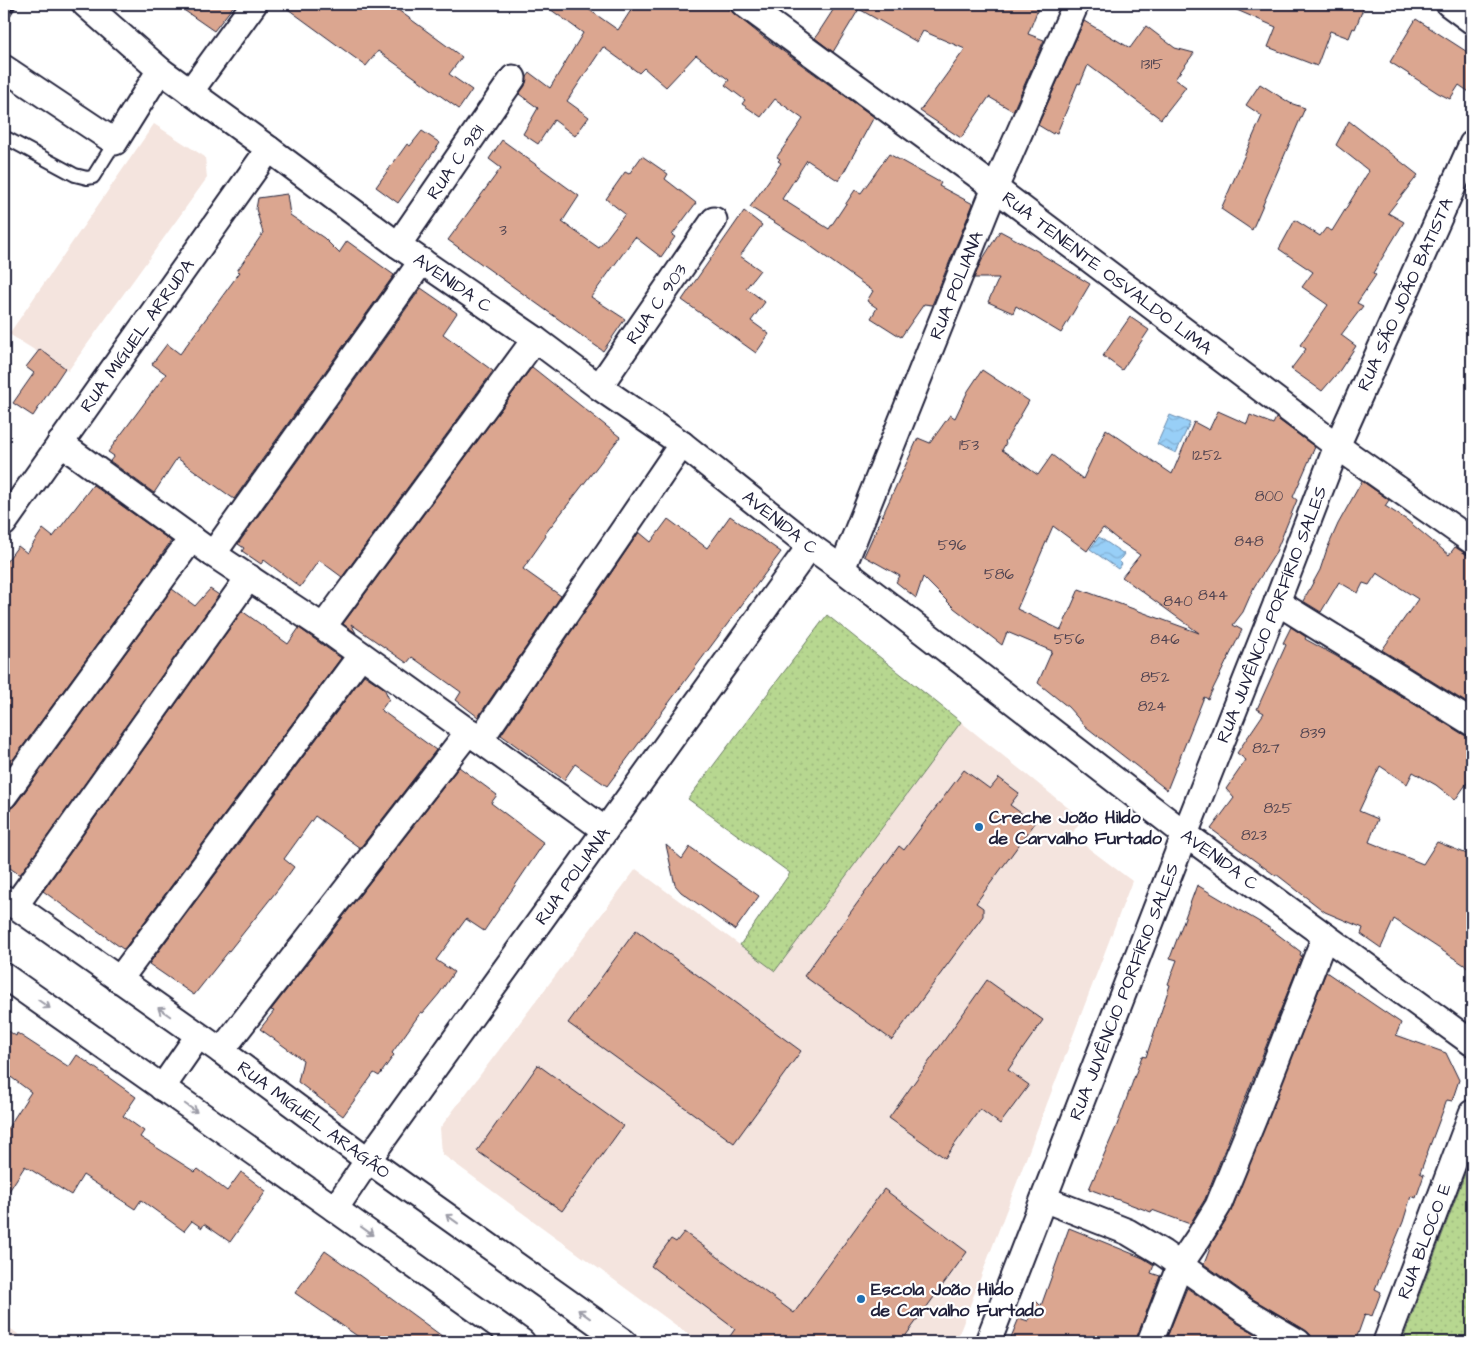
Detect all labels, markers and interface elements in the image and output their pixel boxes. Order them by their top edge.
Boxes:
house number: 1315 [1141,54,1163,75]
street label: RUA C 981 [421,119,490,204]
street label: RUA TENENTE OSVALDO LIMA [997,185,1218,361]
street label: RUA SÃO JOÃO BATISTA [1351,193,1459,395]
house number: 3 [499,220,507,241]
street label: RUA POLIANA [923,227,989,343]
street label: AVENIDA C [409,247,498,319]
street label: RUA MIGUEL ARRUDA [74,253,200,417]
street label: RUA C 903 [620,259,693,349]
house number: 153 [959,435,979,456]
house number: 1252 [1192,445,1222,466]
street label: RUA JUVÊNCIO PORFÍRIO SALES [1210,482,1333,746]
street label: AVENIDA C [737,484,824,561]
house number: 800 [1255,486,1284,507]
house number: 848 [1234,531,1264,552]
house number: 596 [938,535,967,556]
house number: 586 [984,564,1014,585]
house number: 844 [1198,585,1228,606]
house number: 840 [1163,591,1193,612]
house number: 556 [1054,629,1085,650]
house number: 846 [1150,629,1180,650]
house number: 852 [1141,667,1170,688]
house number: 824 [1138,696,1166,717]
house number: 839 [1300,723,1326,744]
house number: 827 [1252,738,1280,759]
house number: 825 [1264,798,1293,819]
place label: Creche João Hildo de Carvalho Furtado [988,805,1163,851]
marker: Creche João Hildo de Carvalho Furtado [973,821,985,833]
street label: RUA POLIANA [529,822,616,930]
street label: AVENIDA C [1176,823,1264,896]
house number: 823 [1241,825,1267,846]
street label: RUA JUVÊNCIO PORFÍRIO SALES [1063,859,1185,1124]
one-way arrow [36,999,50,1009]
one-way arrow [157,1007,171,1017]
street label: RUA MIGUEL ARAGÃO [232,1055,395,1184]
one-way arrow [183,1103,197,1113]
street label: RUA BLOCO E [1391,1179,1457,1302]
one-way arrow [445,1214,459,1224]
one-way arrow [360,1226,374,1236]
place label: Escola João Hildo de Carvalho Furtado [870,1277,1045,1323]
marker: Escola João Hildo de Carvalho Furtado [855,1293,867,1305]
one-way arrow [577,1309,591,1319]

